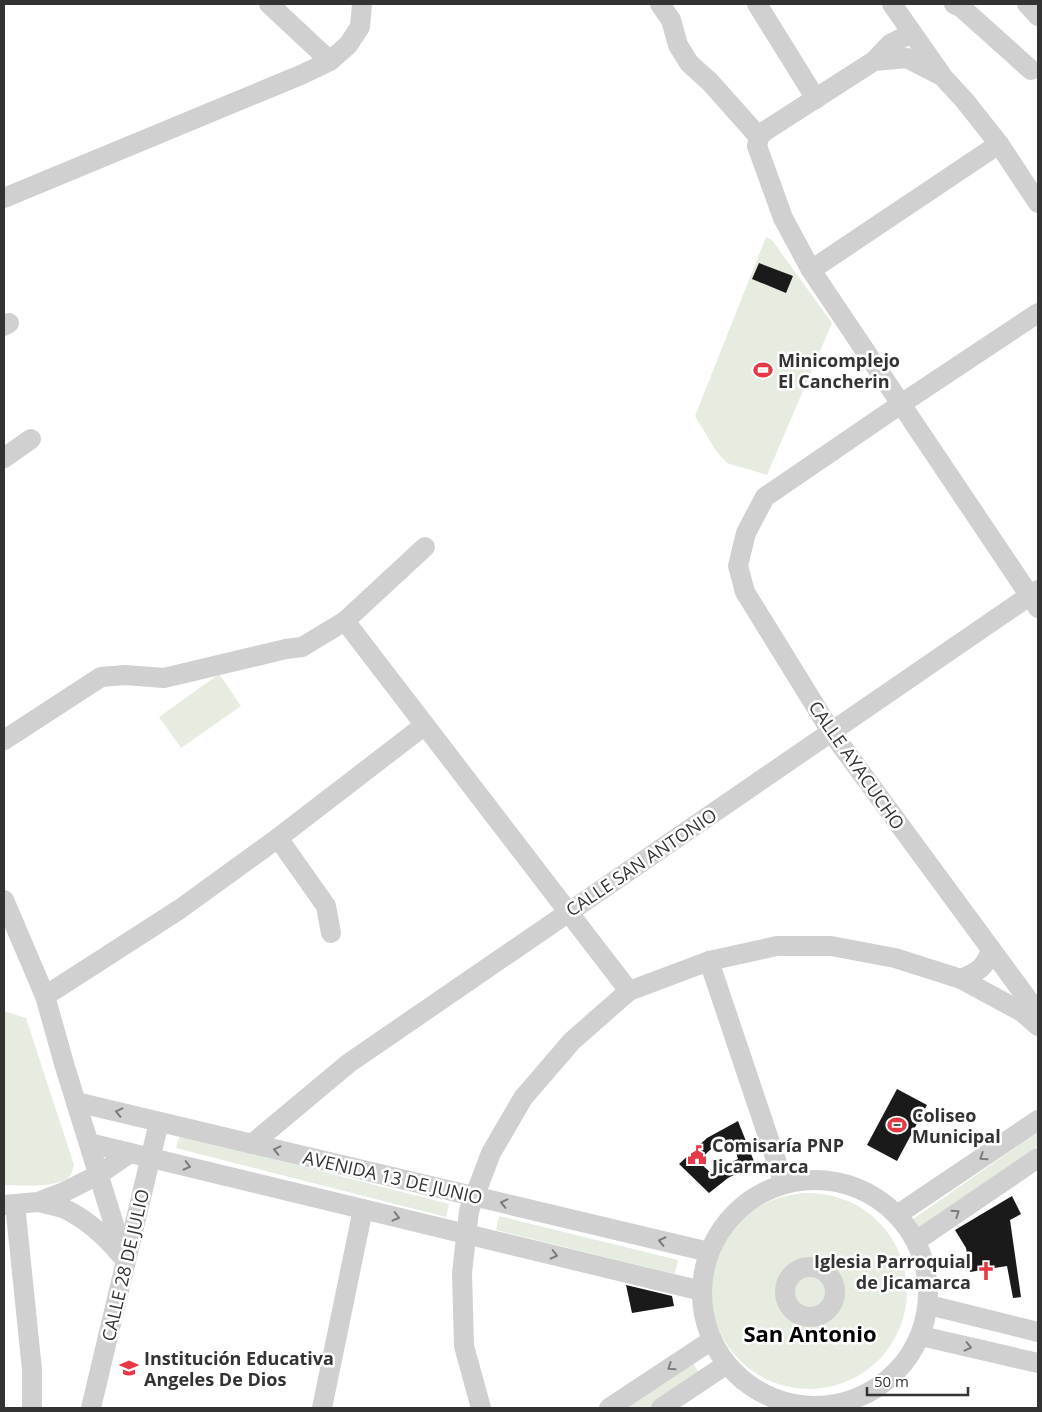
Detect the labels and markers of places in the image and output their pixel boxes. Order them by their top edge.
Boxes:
place label: Minicomplejo El Cancherin [778,348,900,393]
sports icon: Minicomplejo El Cancherin [752,359,774,381]
place label: Coliseo Municipal [912,1103,1001,1148]
sports icon: Coliseo Municipal [886,1114,908,1136]
place label: Comisaría PNP Jicarmarca [710,1133,844,1178]
public building icon: Comisaría PNP Jicarmarca [686,1144,708,1166]
place label: Iglesia Parroquial de Jicamarca [814,1249,971,1294]
church icon: Iglesia Parroquial de Jicamarca [975,1260,997,1282]
place label: Institución Educativa Angeles De Dios [144,1346,334,1391]
school or university icon: Institución Educativa Angeles De Dios [118,1357,140,1379]

